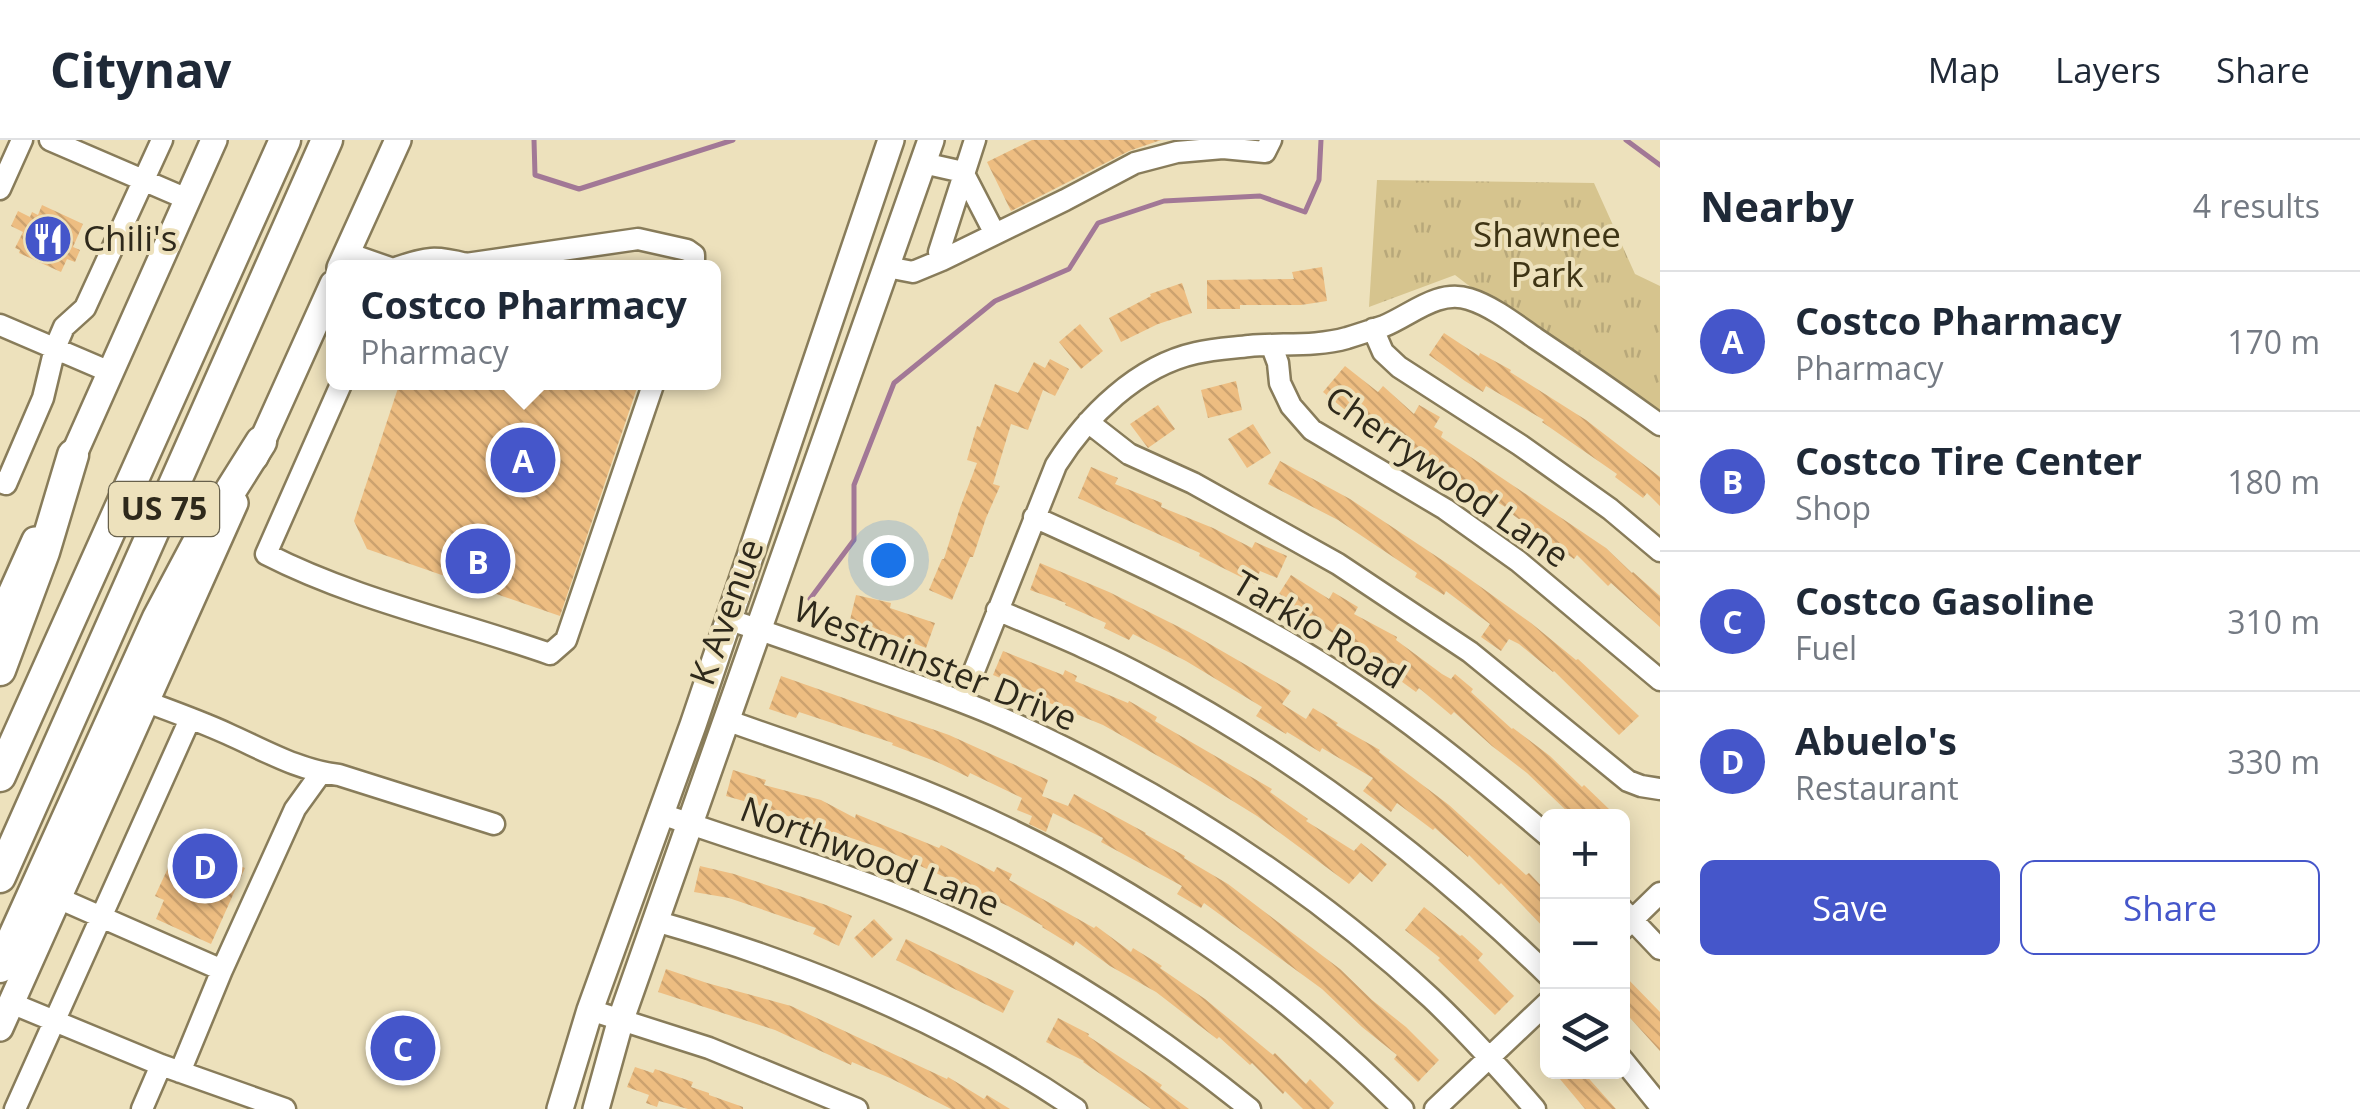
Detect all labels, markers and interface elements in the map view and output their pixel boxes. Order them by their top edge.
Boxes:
text: Citynav [50,37,231,102]
text: Map [1928,46,2000,93]
text: Layers [2055,46,2161,93]
text: Share [2216,46,2310,93]
text: Nearby [1700,177,1854,234]
text: 4 results [2193,184,2320,227]
park label: Shawnee Park [1473,210,1621,297]
restaurant icon: Chili's [22,213,74,265]
place label: Chili's [83,214,177,261]
popup [326,260,721,390]
text: Costco Pharmacy [360,278,687,330]
text: Costco Pharmacy [1795,294,2122,346]
text: A [1721,320,1744,363]
text: 170 m [2227,320,2320,363]
text: Pharmacy [360,330,509,373]
text: Pharmacy [1795,346,1944,389]
street label: Cherrywood Lane [1316,374,1579,578]
pin: A [490,422,556,498]
text: Costco Tire Center [1795,434,2142,486]
text: B [1722,460,1743,503]
text: 180 m [2227,460,2320,503]
road number: US 75 [109,482,219,536]
text: Shop [1795,486,1871,529]
pin: B [446,524,510,598]
street label: K Avenue [677,532,774,691]
your location [863,535,914,586]
street label: Tarkio Road [1225,559,1415,699]
text: Costco Gasoline [1795,574,2095,626]
street label: Westminster Drive [787,584,1084,741]
text: C [1722,600,1743,643]
text: 310 m [2227,600,2320,643]
text: Fuel [1795,626,1857,669]
text: Abuelo's [1795,714,1957,766]
text: D [1721,740,1744,783]
text: 330 m [2227,740,2320,783]
text: Restaurant [1795,766,1959,809]
street label: Northwood Lane [734,785,1007,927]
map controls [1540,809,1630,1079]
button: + [1540,809,1630,899]
pin: D [172,828,238,904]
button: Save [1700,860,2000,955]
button: Share [2020,860,2320,955]
button: − [1540,899,1630,989]
button: layers [1540,989,1630,1079]
pin: C [370,1010,436,1086]

